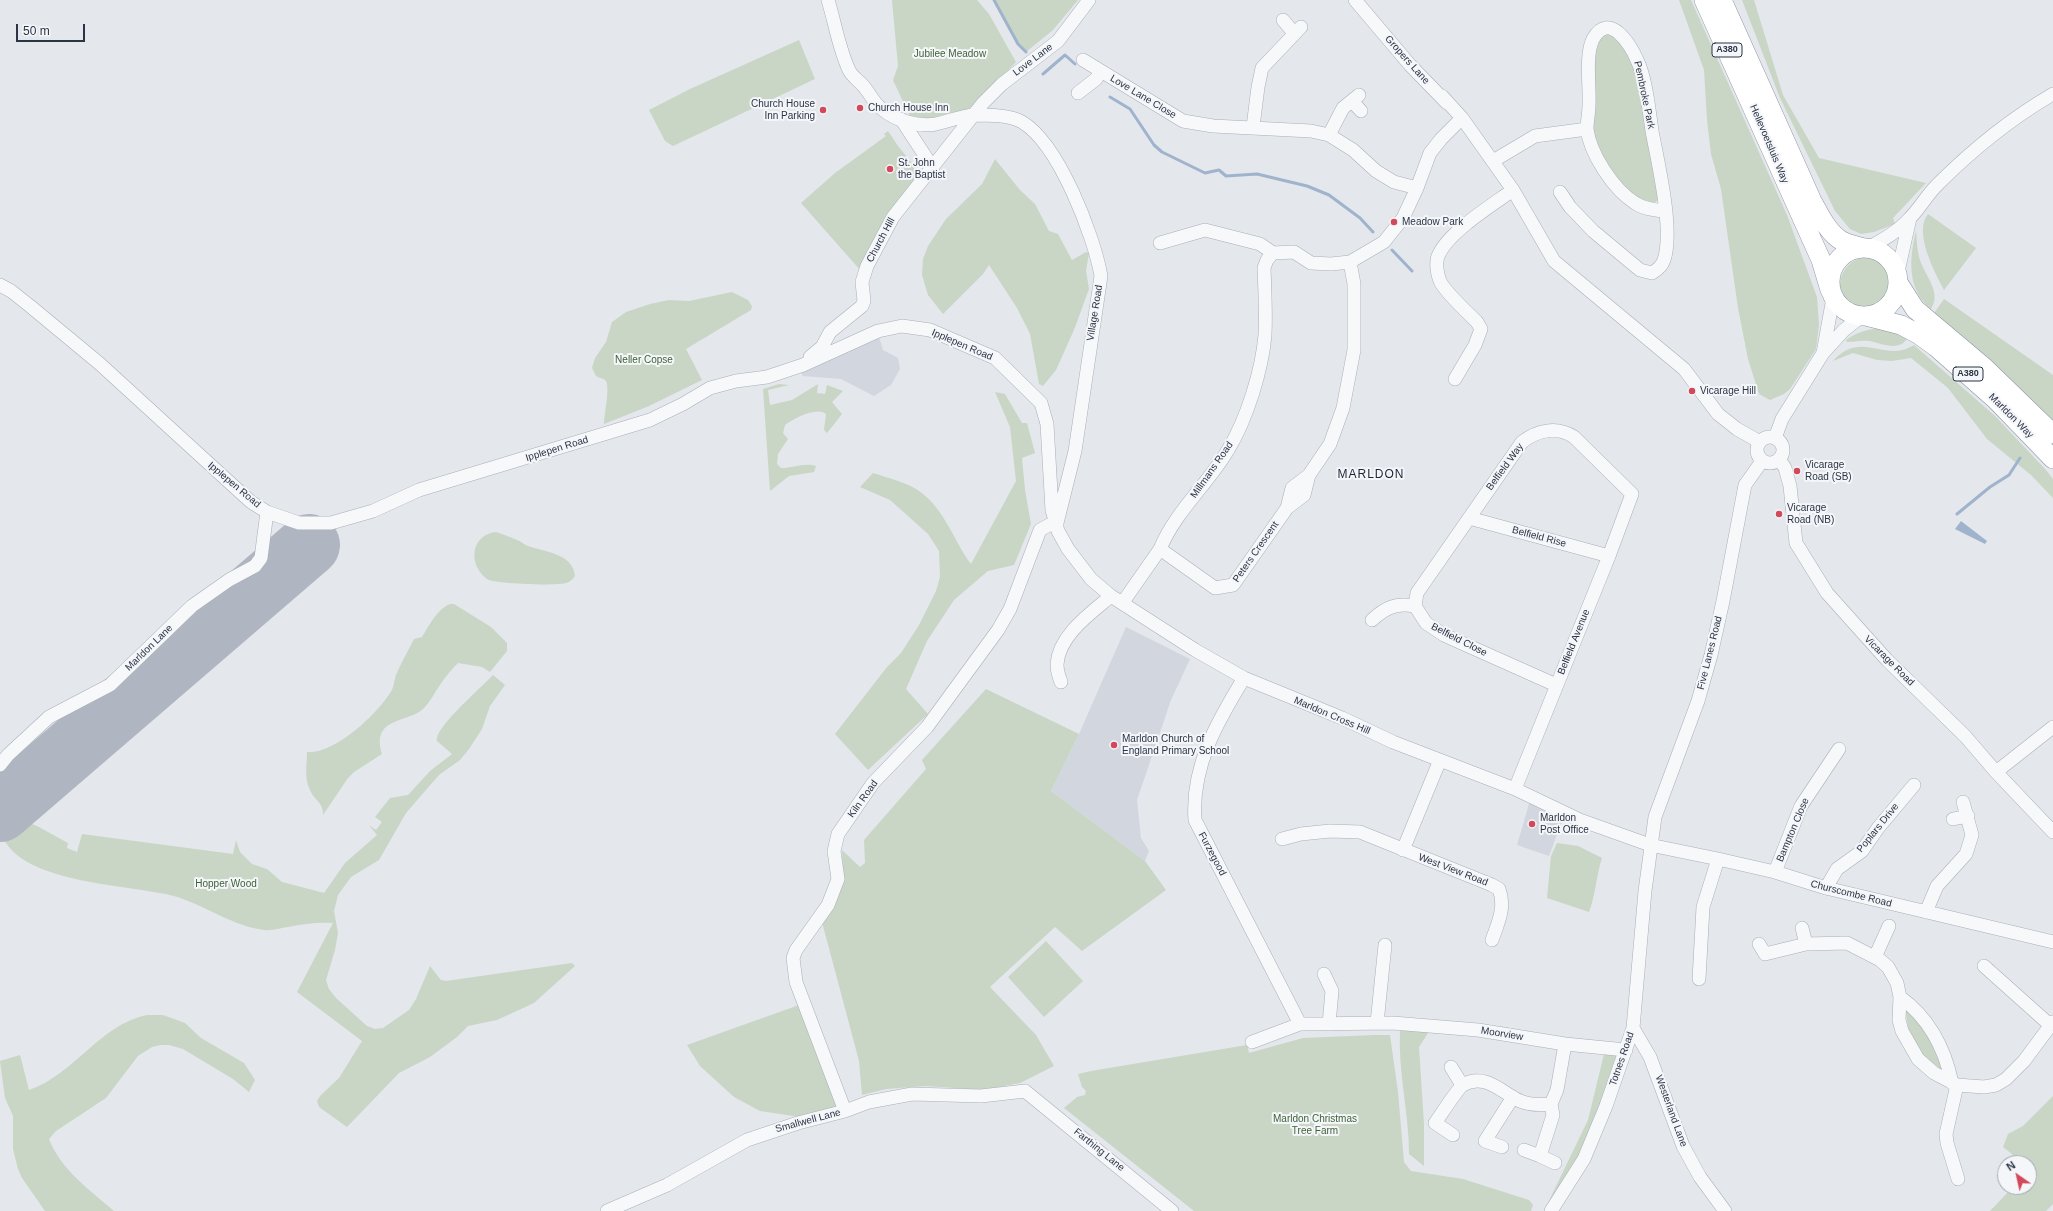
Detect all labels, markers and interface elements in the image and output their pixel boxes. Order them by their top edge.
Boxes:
scale bar [18,16,87,42]
text: 50 m [23,24,50,38]
street label: Gropers Lane [1382,33,1432,87]
street label: Love Lane [1011,41,1055,79]
road number: A380 [1712,43,1742,57]
park label: Jubilee Meadow [914,48,986,60]
street label: Pembroke Park [1631,60,1657,130]
street label: Love Lane Close [1108,73,1178,121]
place label: Church House Inn Parking [751,98,815,122]
place label: Church House Inn [868,102,949,114]
marker: Church House Inn [855,103,865,113]
street label: Hellevoetsluis Way [1747,103,1791,185]
marker: Church House Inn Parking [818,105,828,115]
place label: St. John the Baptist [898,157,945,180]
marker: St. John the Baptist [885,164,895,174]
street label: Church Hill [864,216,898,264]
place label: Meadow Park [1402,216,1463,228]
marker: Meadow Park [1389,217,1399,227]
street label: Village Road [1085,284,1105,342]
street label: Ipplepen Road [930,327,994,363]
park label: Neller Copse [615,354,673,366]
road number: A380 [1953,367,1983,381]
place label: Vicarage Hill [1700,385,1756,397]
marker: Vicarage Hill [1687,386,1697,396]
street label: Marldon Way [1986,391,2036,441]
street label: Ipplepen Road [524,434,590,464]
street label: Millmans Road [1188,439,1236,501]
street label: Belfield Way [1484,441,1526,493]
street label: Ipplepen Road [205,459,263,511]
place label: Vicarage Road (SB) [1805,459,1852,482]
marker: Vicarage Road (SB) [1792,466,1802,476]
district label: MARLDON [1337,468,1405,482]
place label: Vicarage Road (NB) [1787,502,1834,526]
marker: Vicarage Road (NB) [1774,509,1784,519]
street label: Peters Crescent [1231,519,1281,585]
street label: Belfield Rise [1511,524,1567,550]
street label: Belfield Avenue [1555,608,1593,676]
street label: Five Lanes Road [1695,615,1725,691]
street label: Belfield Close [1429,621,1489,659]
street label: Marldon Lane [123,622,175,674]
street label: Vicarage Road [1861,633,1917,689]
street label: Marldon Cross Hill [1292,695,1372,737]
place label: Marldon Church of England Primary School [1122,733,1229,756]
marker: Marldon Church of England Primary School [1109,740,1119,750]
street label: Kiln Road [845,778,881,820]
street label: Bampton Close [1774,796,1812,864]
street label: Poplars Drive [1854,801,1902,855]
place label: Marldon Post Office [1540,812,1589,836]
marker: Marldon Post Office [1527,819,1537,829]
street label: Furzegood [1195,830,1229,878]
street label: West View Road [1417,851,1489,889]
park label: Hopper Wood [195,878,257,890]
street label: Churscombe Road [1809,878,1893,910]
street label: Moorview [1480,1025,1524,1043]
street label: Totnes Road [1607,1031,1637,1087]
street label: Westerland Lane [1652,1074,1690,1148]
street label: Smallwell Lane [774,1107,842,1135]
park label: Marldon Christmas Tree Farm [1273,1113,1357,1136]
street label: Farthing Lane [1071,1126,1127,1174]
north arrow [1997,1155,2037,1195]
text: N [2004,1159,2017,1173]

